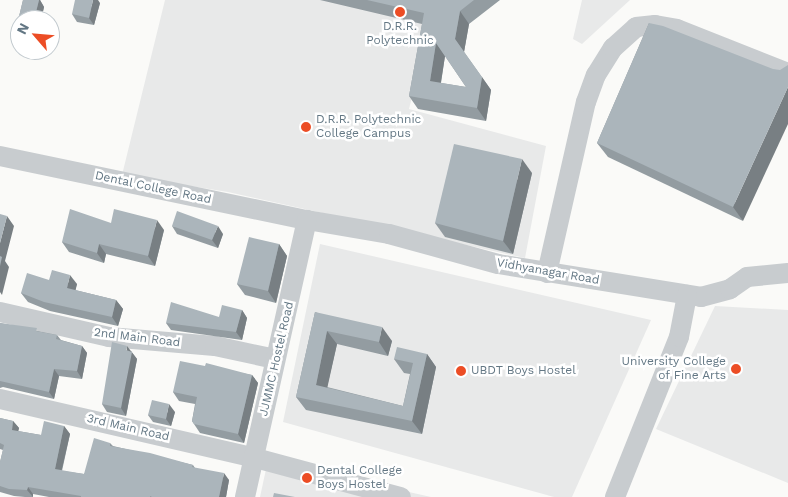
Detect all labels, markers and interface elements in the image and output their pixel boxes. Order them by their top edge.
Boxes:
marker: D.R.R. Polytechnic [394,6,406,18]
north arrow [10,10,60,60]
text: N [13,20,32,37]
place label: D.R.R. Polytechnic [366,20,434,48]
place label: D.R.R. Polytechnic College Campus [316,113,421,141]
marker: D.R.R. Polytechnic College Campus [300,121,312,133]
street label: Dental College Road [93,169,213,207]
street label: Vidhyanagar Road [495,256,601,288]
street label: JJMMC Hostel Road [257,300,297,418]
street label: 2nd Main Road [93,326,181,350]
place label: University College of Fine Arts [621,355,726,383]
marker: University College of Fine Arts [730,363,742,375]
place label: UBDT Boys Hostel [471,364,576,378]
marker: UBDT Boys Hostel [455,365,467,377]
street label: 3rd Main Road [85,412,171,444]
place label: Dental College Boys Hostel [317,464,403,492]
marker: Dental College Boys Hostel [301,472,313,484]

